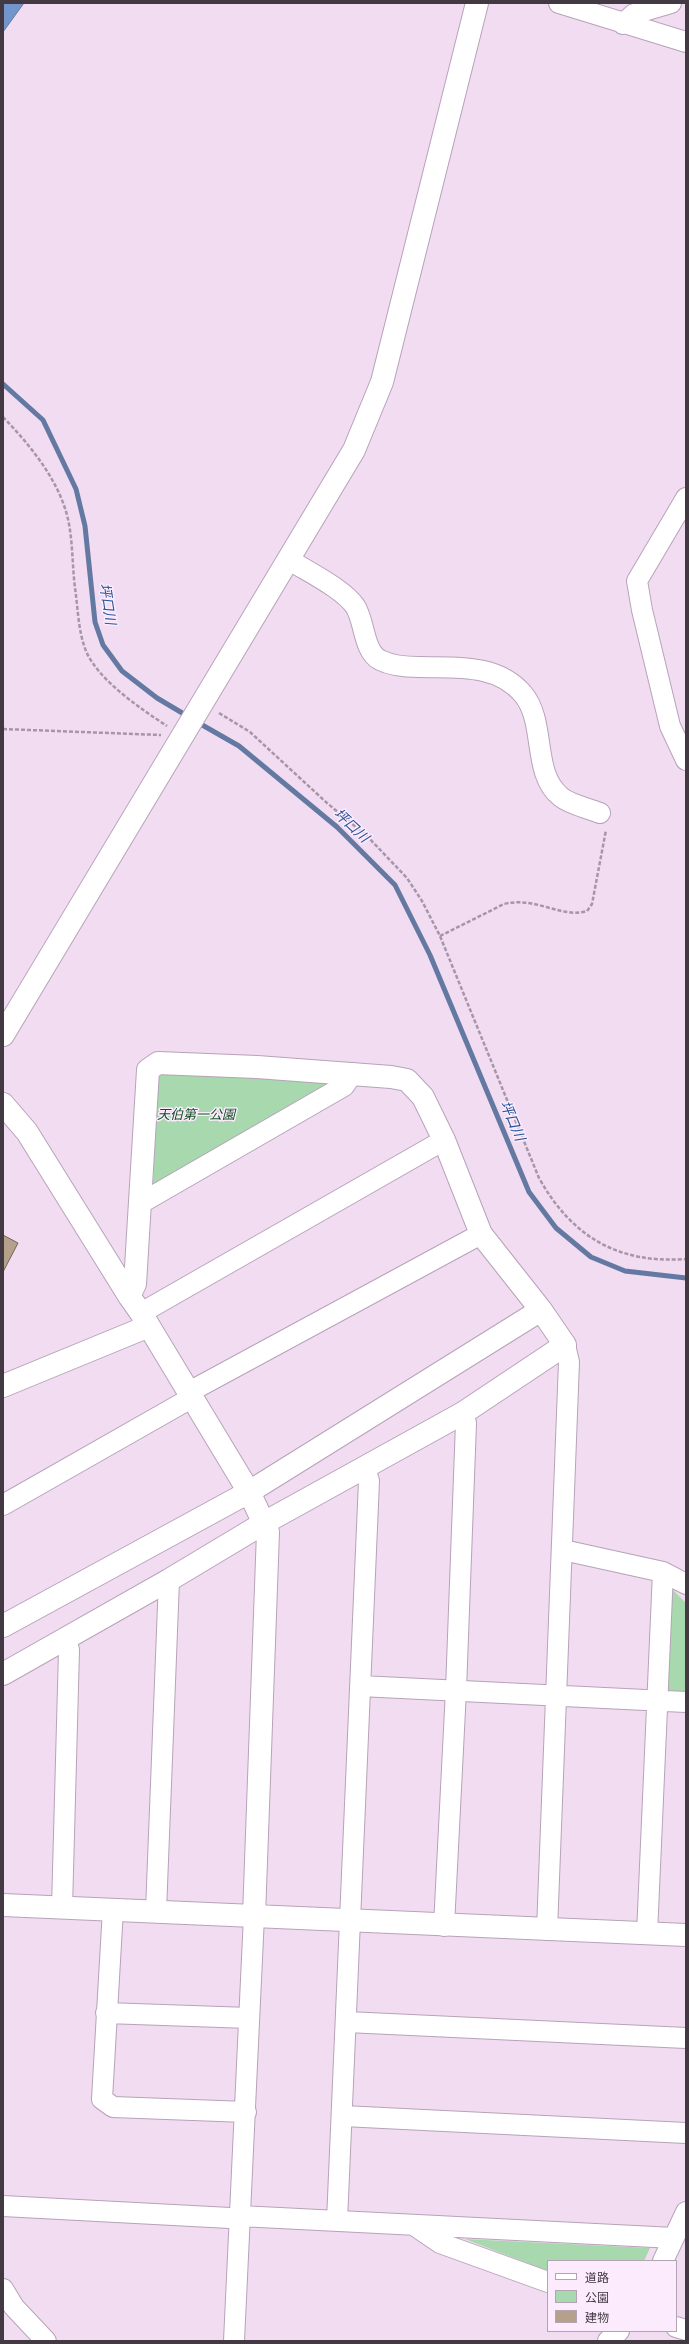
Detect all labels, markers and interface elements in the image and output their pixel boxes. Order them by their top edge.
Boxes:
water label: 坪口川 [95,582,119,626]
water label: 坪口川 [330,806,372,846]
water label: 坪口川 [496,1098,528,1144]
park label: 天伯第一公園 [157,1107,235,1123]
legend [547,2260,677,2332]
text: 道路 [585,2270,609,2285]
text: 公園 [585,2290,609,2305]
text: 建物 [585,2310,609,2325]

